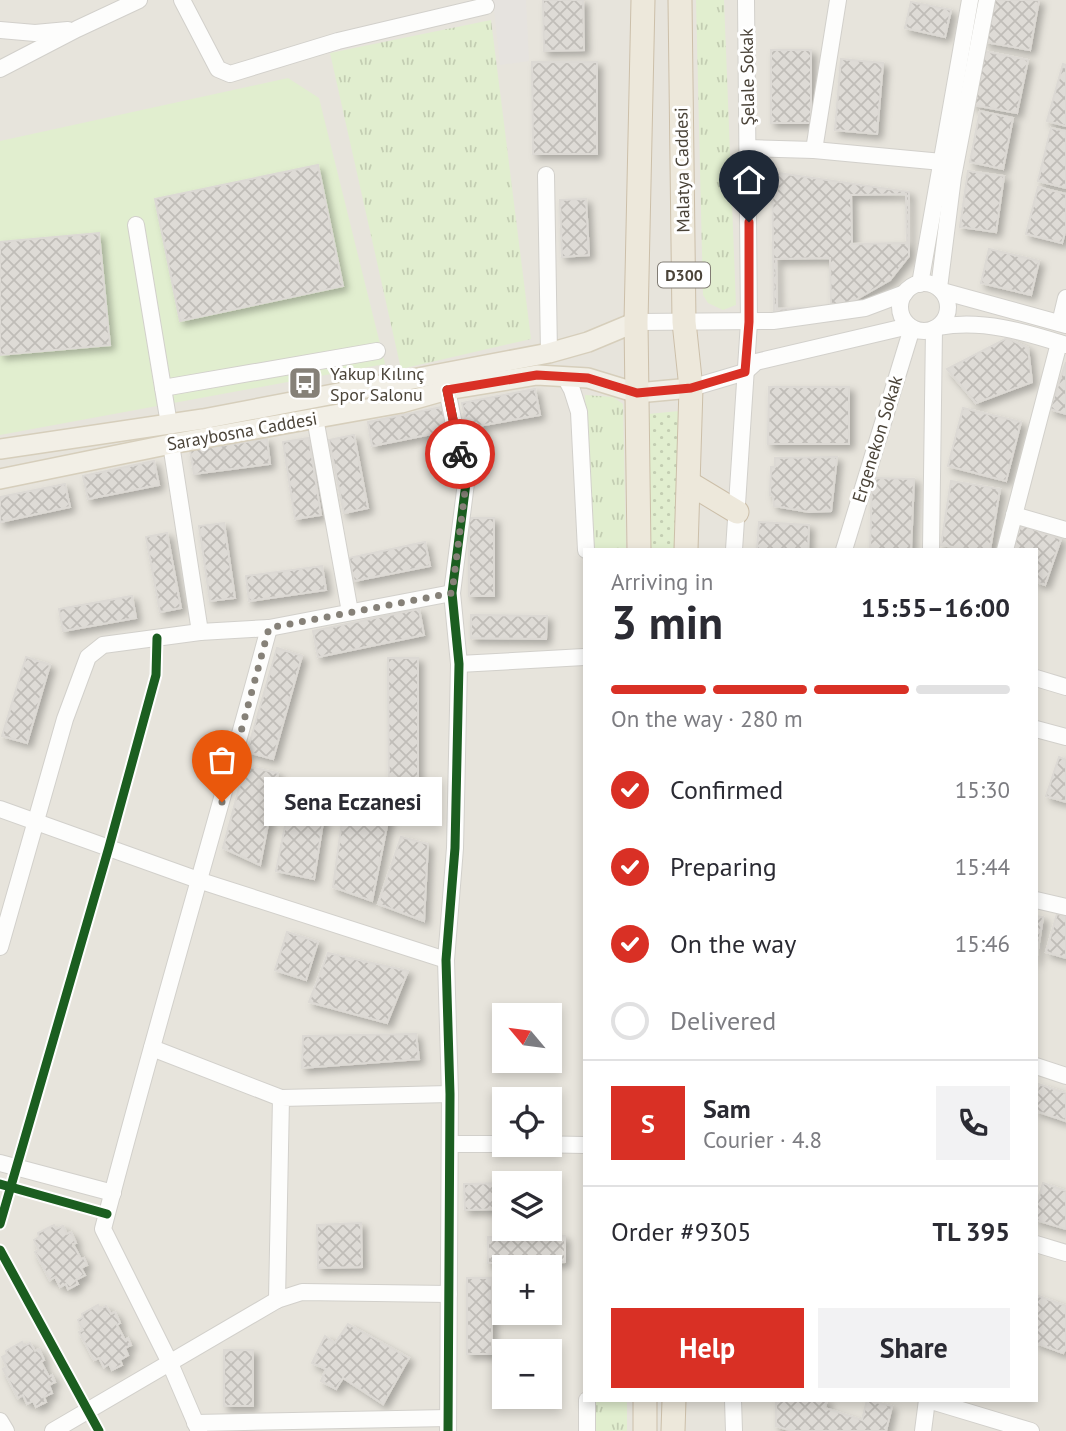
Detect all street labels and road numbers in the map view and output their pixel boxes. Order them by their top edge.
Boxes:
street label: Şelale Sokak [735,28,759,126]
street label: Malatya Caddesi [669,107,695,233]
road number: D300 [658,262,710,288]
street label: Ergenekon Sokak [847,372,907,505]
street label: Saraybosna Caddesi [165,406,319,456]

